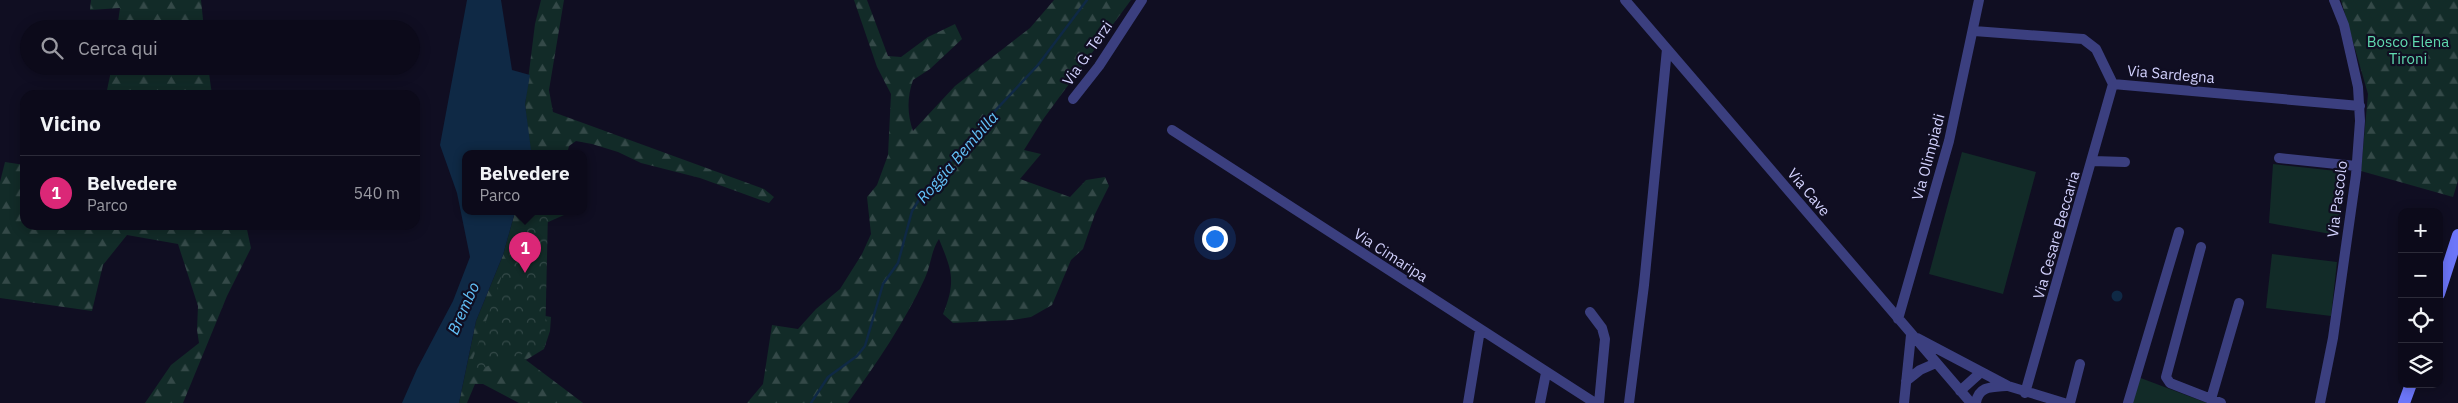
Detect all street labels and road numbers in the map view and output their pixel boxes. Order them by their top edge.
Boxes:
street label: Via G. Terzi [1058,17,1116,89]
street label: Via Sardegna [2126,61,2216,87]
street label: Via Olimpiadi [1907,112,1949,202]
street label: Via Pascolo [2323,160,2351,238]
street label: Via Cave [1783,164,1835,220]
street label: Via Cesare Beccaria [2029,169,2083,301]
street label: Via Cimaripa [1350,224,1432,286]

